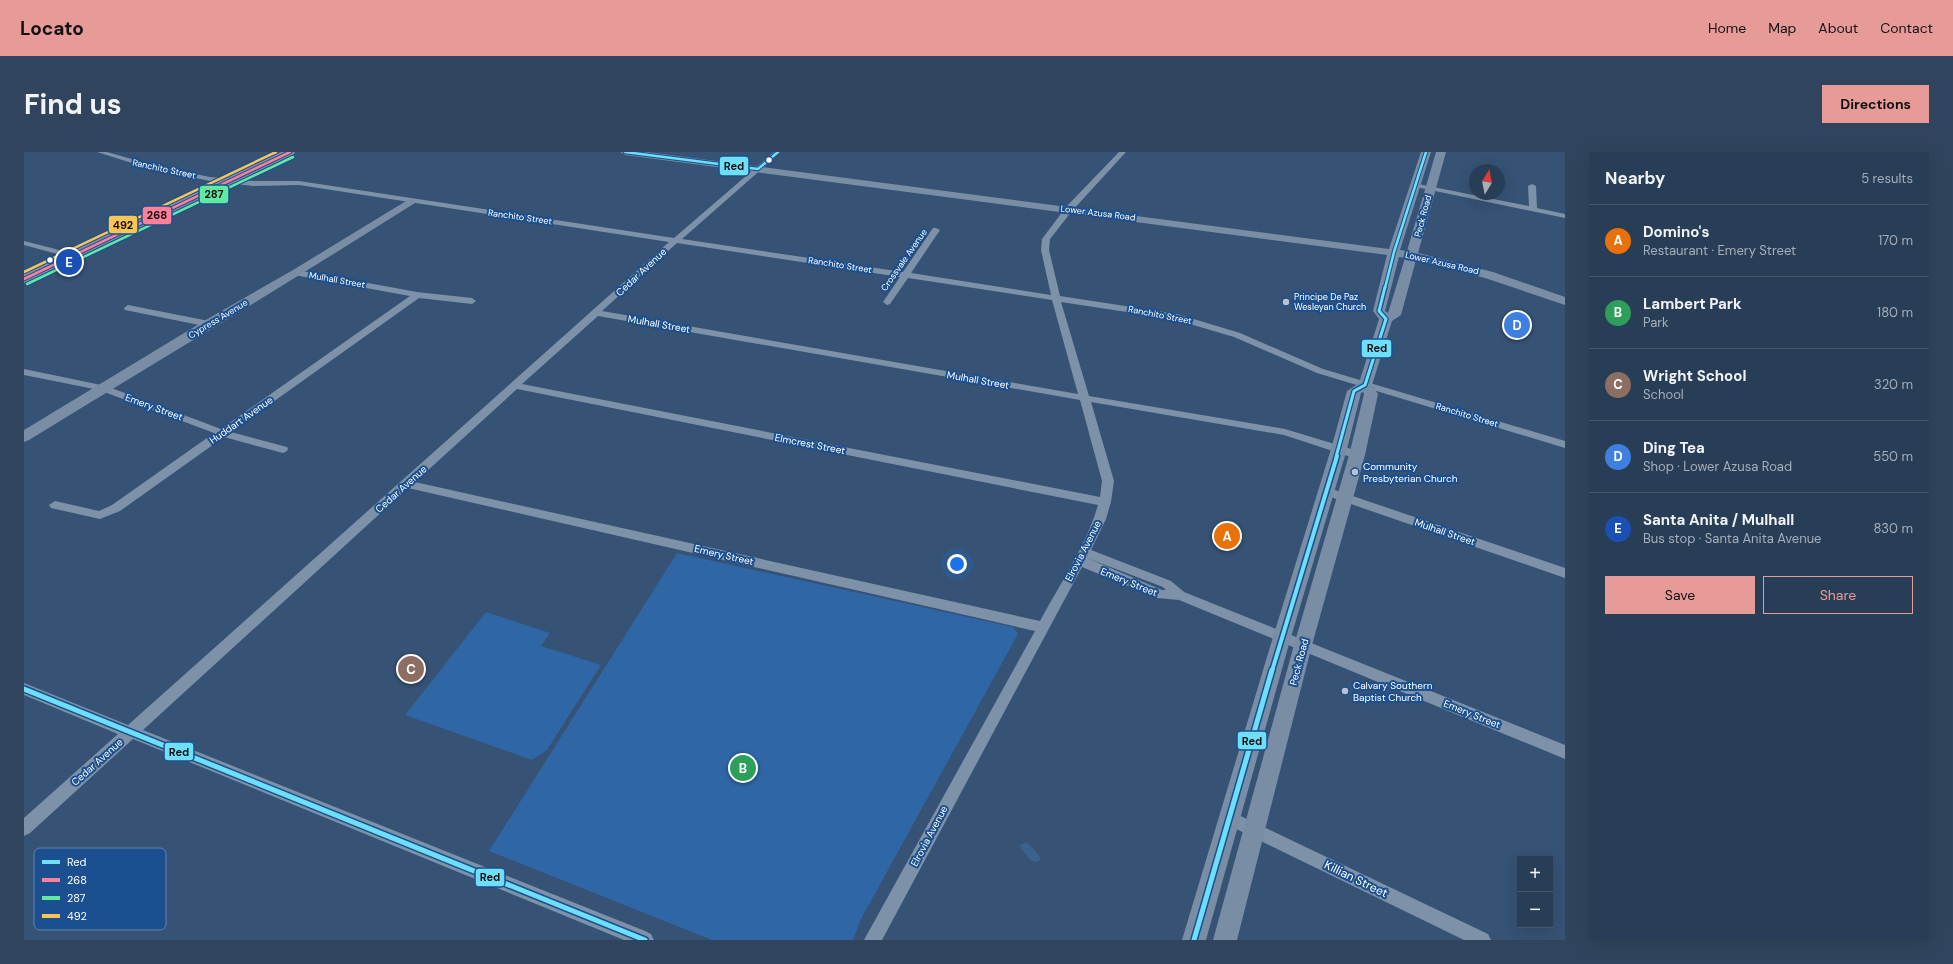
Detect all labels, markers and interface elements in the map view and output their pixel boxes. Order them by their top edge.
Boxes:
text: Locato [20,16,84,41]
text: Home [1708,19,1746,37]
text: Map [1768,19,1796,37]
text: About [1818,19,1858,37]
text: Contact [1880,19,1933,37]
button: Directions [1822,85,1929,123]
text: Find us [24,86,122,123]
unlabelled marker [764,155,774,165]
street label: Ranchito Street [131,156,197,182]
line badge: Red [719,156,749,176]
text: Red [724,159,744,173]
north arrow [1469,164,1505,200]
text: Nearby [1605,167,1665,189]
text: 5 results [1861,170,1913,187]
line badge: 287 [199,185,229,204]
text: 287 [204,187,224,201]
street label: Peck Road [1412,193,1434,238]
street label: Lower Azusa Road [1060,202,1136,224]
line badge: 268 [142,206,172,225]
street label: Ranchito Street [487,207,553,227]
text: 268 [147,208,167,222]
line badge: 492 [108,215,138,234]
text: 492 [113,218,133,232]
text: Domino's [1643,222,1710,242]
street label: Crossvale Avenue [878,227,930,293]
text: A [1613,232,1623,249]
text: 170 m [1878,232,1913,249]
text: Restaurant · Emery Street [1643,242,1796,259]
street label: Cedar Avenue [613,245,669,299]
pin: E [56,247,82,277]
street label: Lower Azusa Road [1404,249,1480,277]
street label: Ranchito Street [807,254,873,276]
unlabelled marker [45,255,55,265]
street label: Mulhall Street [308,269,366,291]
place label: Principe De Paz Wesleyan Church [1294,291,1366,313]
text: Lambert Park [1643,294,1742,314]
street label: Cypress Avenue [186,297,250,341]
marker: Principe De Paz Wesleyan Church [1281,297,1291,307]
street label: Ranchito Street [1127,303,1193,327]
text: B [1614,304,1622,321]
text: 180 m [1877,304,1913,321]
pin: D [1504,310,1530,340]
street label: Mulhall Street [627,312,691,336]
text: Park [1643,314,1669,331]
line badge: Red [1361,339,1392,358]
text: Red [1367,341,1387,355]
text: Wright School [1643,366,1746,386]
street label: Mulhall Street [946,368,1010,392]
text: C [1613,376,1623,393]
text: 320 m [1874,376,1913,393]
text: School [1643,386,1684,403]
street label: Emery Street [123,391,185,423]
street label: Huddart Avenue [207,393,276,447]
street label: Ranchito Street [1434,400,1500,430]
street label: Elmcrest Street [774,431,846,457]
text: Ding Tea [1643,438,1705,458]
text: D [1613,448,1623,465]
text: 550 m [1873,448,1913,465]
text: Shop · Lower Azusa Road [1643,458,1792,475]
place label: Community Presbyterian Church [1363,460,1458,485]
street label: Cedar Avenue [373,462,430,516]
marker: Community Presbyterian Church [1350,467,1360,477]
text: Santa Anita / Mulhall [1643,510,1794,530]
street label: Mulhall Street [1413,516,1477,548]
street label: Elrovia Avenue [1062,518,1104,584]
text: E [1614,520,1622,537]
text: 830 m [1873,520,1913,537]
pin: A [1214,521,1240,551]
text: Bus stop · Santa Anita Avenue [1643,530,1821,547]
street label: Emery Street [693,542,755,568]
your location [947,554,967,574]
street label: Emery Street [1099,565,1160,599]
button: Save [1605,576,1755,614]
button: Share [1763,576,1913,614]
street label: Peck Road [1287,637,1311,687]
pin: C [398,654,424,684]
place label: Calvary Southern Baptist Church [1353,679,1433,704]
marker: Calvary Southern Baptist Church [1340,686,1350,696]
street label: Emery Street [1442,697,1503,731]
line badge: Red [1237,731,1267,750]
text: Red [1242,734,1262,748]
street label: Cedar Avenue [69,735,126,789]
line badge: Red [164,742,194,761]
text: Red [169,745,189,759]
pin: B [730,753,756,783]
street label: Elrovia Avenue [908,803,951,869]
legend [34,848,166,930]
text: Red [67,855,86,869]
map controls [1517,856,1553,928]
button: + [1517,856,1553,892]
street label: Killian Street [1322,857,1391,901]
line badge: Red [475,868,505,887]
text: Red [480,870,500,884]
text: 268 [67,873,87,887]
text: 287 [67,891,86,905]
button: − [1517,892,1553,928]
text: 492 [67,909,87,923]

